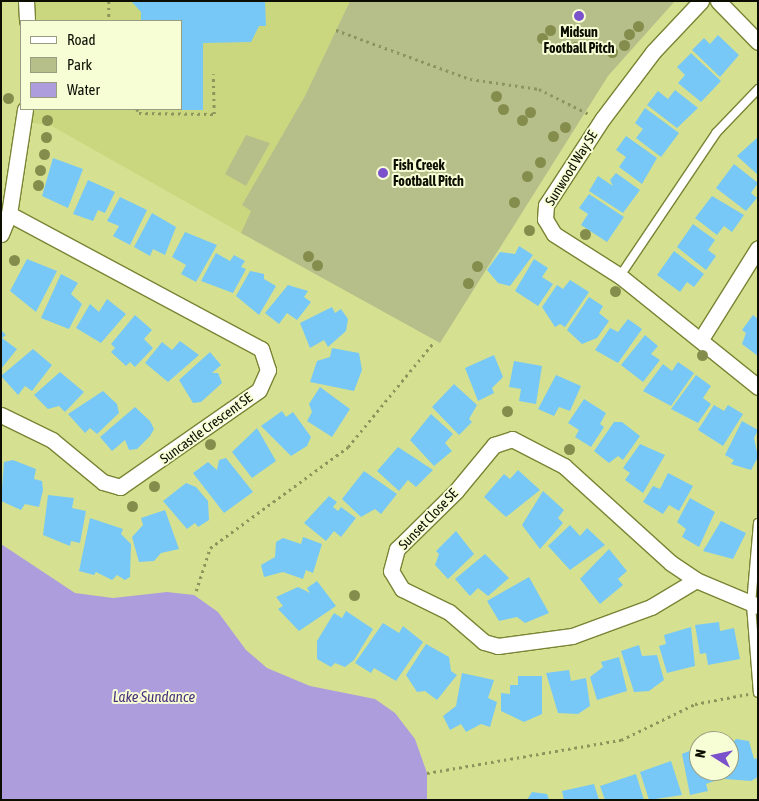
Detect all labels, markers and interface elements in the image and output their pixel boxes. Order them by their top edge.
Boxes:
marker: Midsun Football Pitch [573,10,585,22]
legend [20,20,182,110]
place label: Midsun Football Pitch [544,24,614,56]
text: Road [67,31,96,48]
text: Park [67,56,92,73]
text: Water [67,81,100,98]
street label: Sunwood Way SE [541,127,601,209]
place label: Fish Creek Football Pitch [393,157,464,190]
marker: Fish Creek Football Pitch [377,167,389,179]
street label: Suncastle Crescent SE [157,389,255,467]
street label: Sunset Close SE [395,485,461,553]
water label: Lake Sundance [113,688,195,706]
north arrow [689,731,739,781]
text: N [692,748,709,759]

